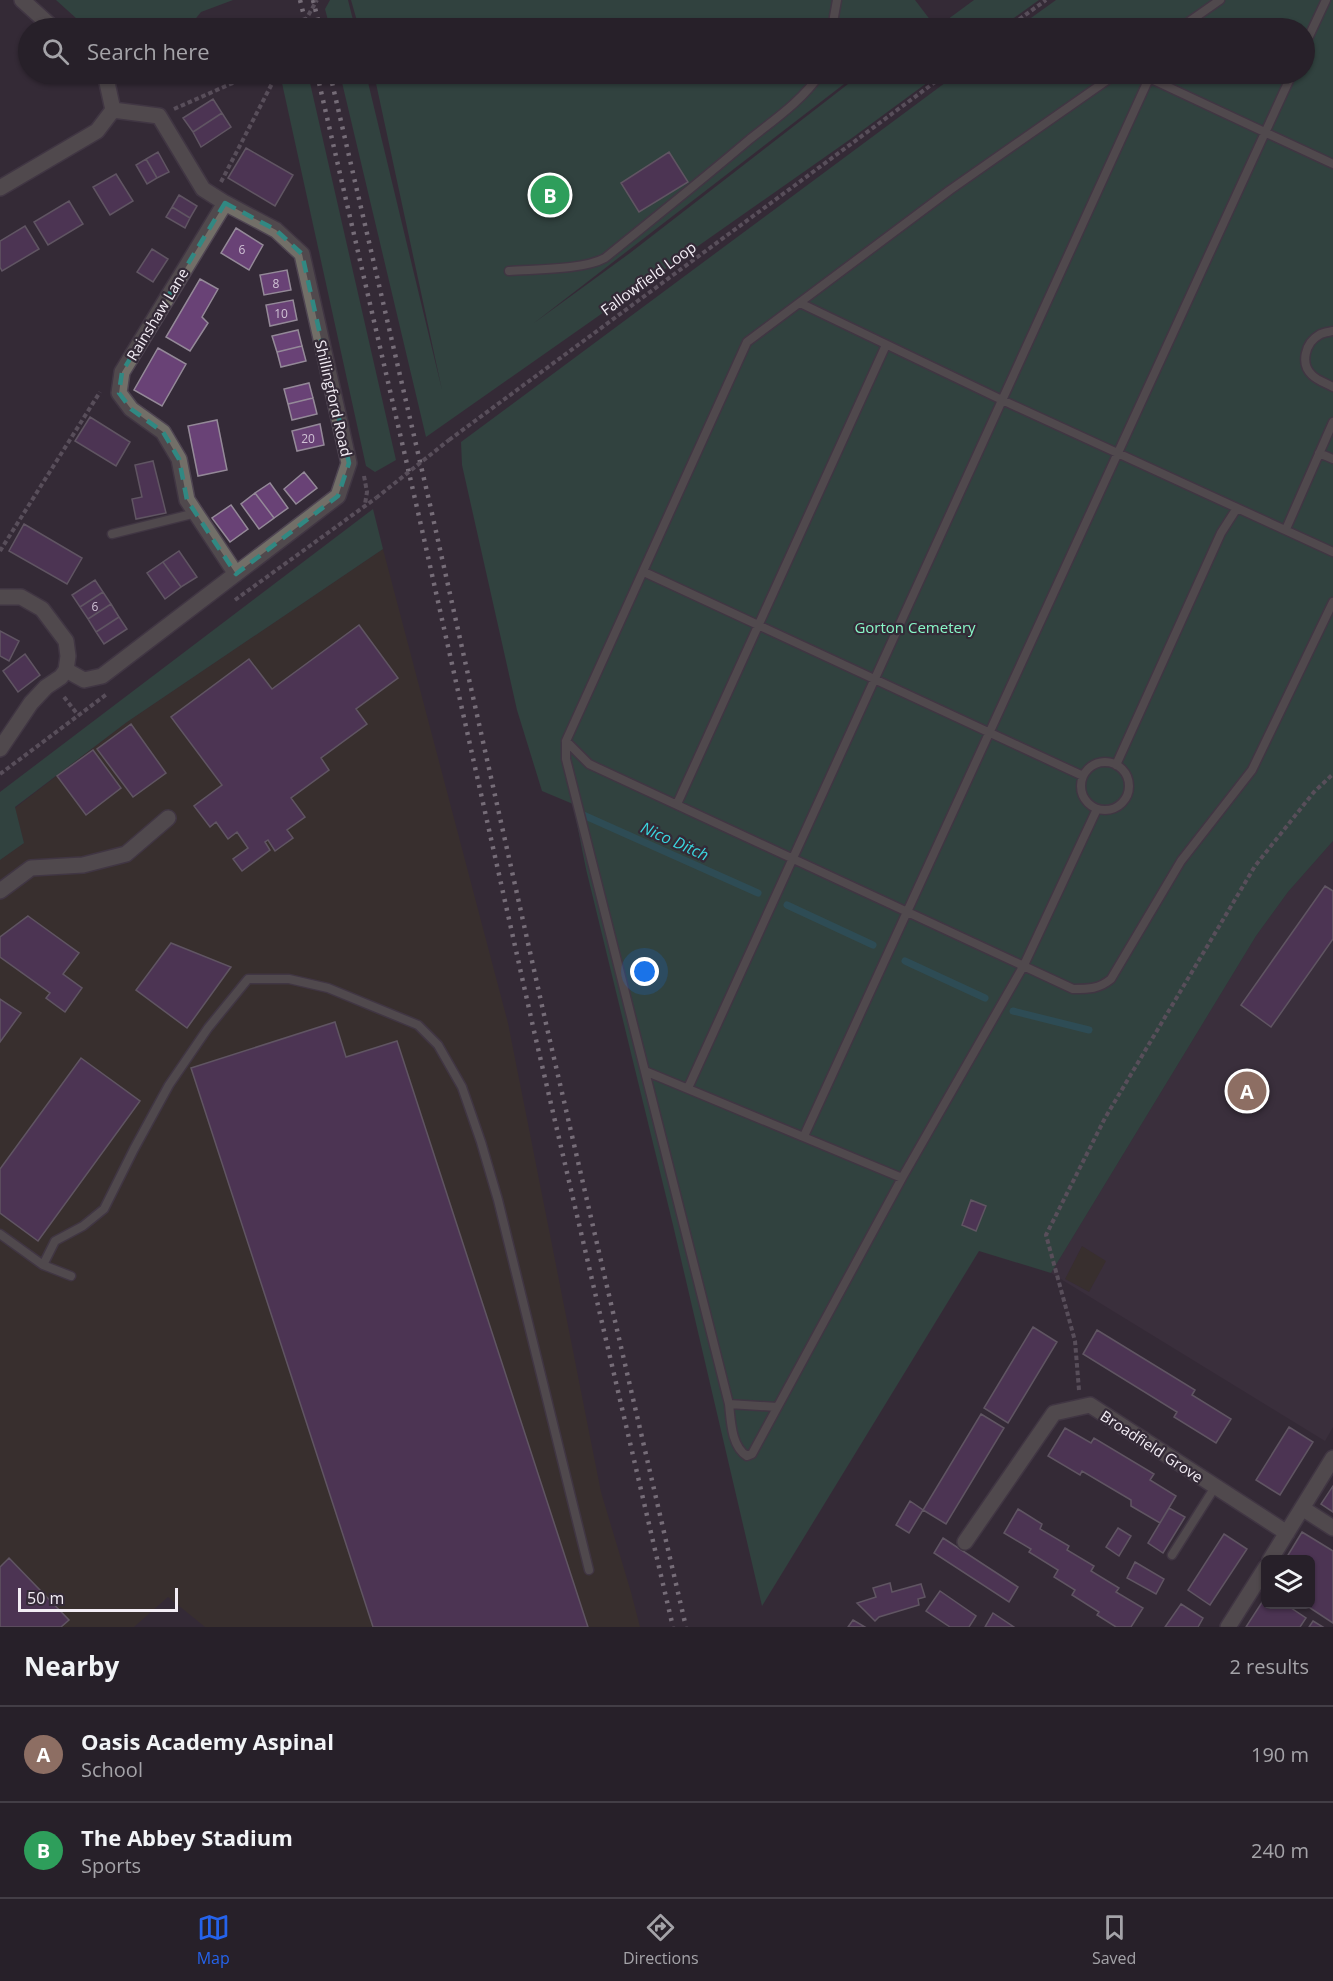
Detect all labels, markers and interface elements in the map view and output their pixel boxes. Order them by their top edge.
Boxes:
search box [18,18,1315,84]
icon: search [39,35,72,68]
text: Search here [87,36,210,66]
pin: B [530,172,570,218]
street label: Fallowfield Loop [596,237,700,319]
house number: 6 [239,241,246,258]
street label: Rainshaw Lane [121,264,193,364]
house number: 8 [273,275,280,292]
house number: 10 [274,305,288,322]
street label: Shillingford Road [311,338,357,458]
house number: 20 [301,430,315,447]
house number: 6 [92,598,99,615]
park label: Gorton Cemetery [854,617,976,637]
water label: Nico Ditch [638,816,712,866]
your location [630,957,659,986]
pin: A [1228,1068,1266,1114]
street label: Broadfield Grove [1097,1405,1207,1487]
map controls [1261,1555,1315,1609]
button: layers [1261,1555,1315,1609]
scale bar [18,1585,178,1612]
text: 50 m [27,1587,64,1609]
text: Nearby [24,1648,119,1684]
text: 2 results [1229,1653,1309,1680]
text: Oasis Academy Aspinal [81,1726,334,1756]
text: A [37,1741,50,1768]
text: 190 m [1251,1741,1309,1768]
text: School [81,1756,143,1783]
text: The Abbey Stadium [81,1822,293,1852]
text: B [37,1837,50,1864]
text: 240 m [1251,1837,1309,1864]
text: Sports [81,1852,141,1879]
tab: Map [197,1911,230,1969]
tab: Directions [623,1911,699,1969]
tab: Saved [1092,1911,1136,1969]

